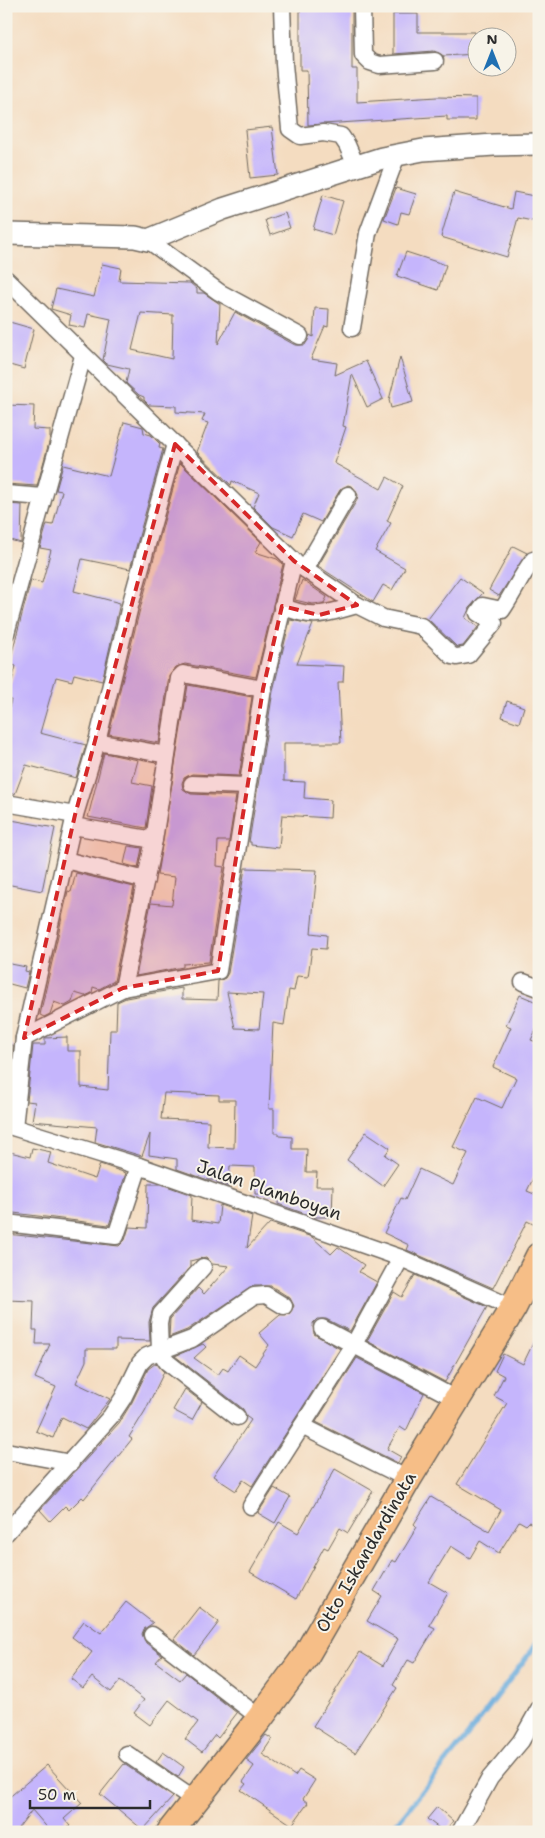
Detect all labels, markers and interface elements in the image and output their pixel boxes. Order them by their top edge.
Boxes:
north arrow [468,28,518,78]
text: N [486,30,498,48]
street label: Jalan Plamboyan [193,1154,345,1226]
street label: Otto Iskandardinata [310,1467,422,1637]
scale bar [30,1778,150,1810]
text: 50 m [38,1785,76,1805]

